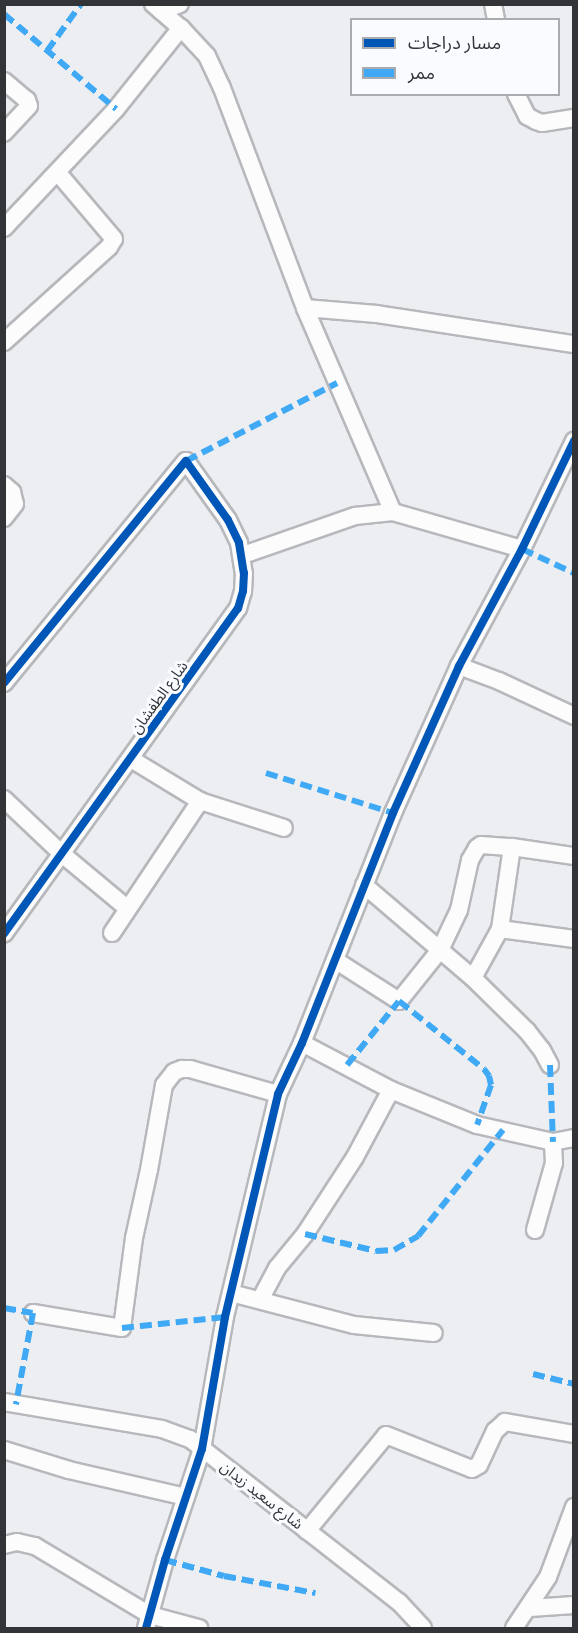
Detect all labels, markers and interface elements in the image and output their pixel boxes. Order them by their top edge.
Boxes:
legend [350,18,560,96]
text: مسار دراجات [408,31,501,54]
text: ممر [408,61,435,84]
street label: شارع الطفشان [127,657,191,737]
street label: شارع سعيد زيدان [217,1457,307,1533]

